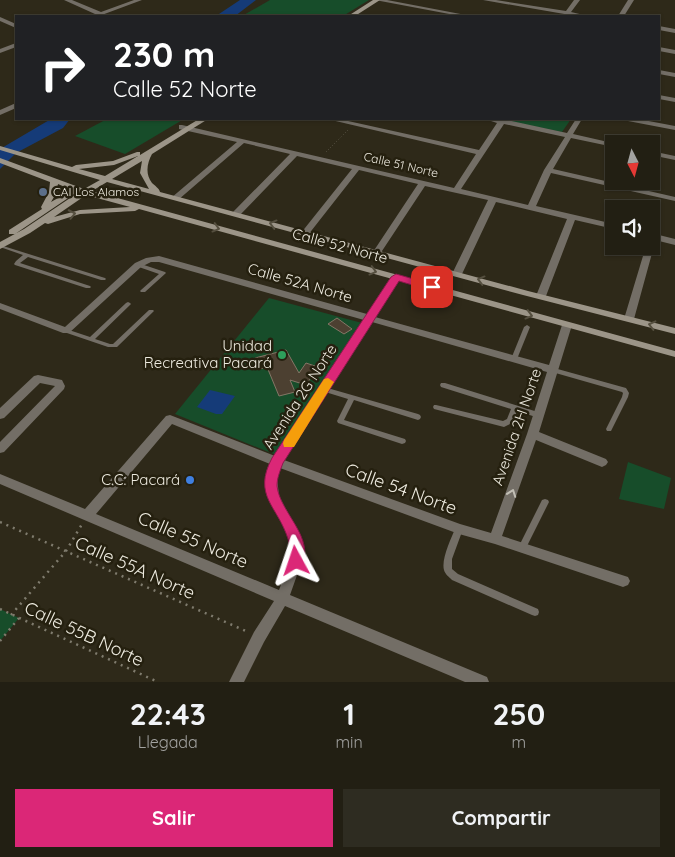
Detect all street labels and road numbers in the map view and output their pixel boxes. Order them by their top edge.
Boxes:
street label: Calle 51 Norte [362,149,440,180]
street label: Calle 52 Norte [290,224,390,267]
street label: Calle 52A Norte [246,259,355,306]
street label: Avenida 2G Norte [258,340,341,453]
street label: Avenida 2H Norte [488,366,545,488]
street label: Calle 54 Norte [342,458,460,519]
street label: Calle 55 Norte [135,506,252,573]
street label: Calle 55A Norte [72,531,199,604]
street label: Calle 55B Norte [21,596,148,671]

